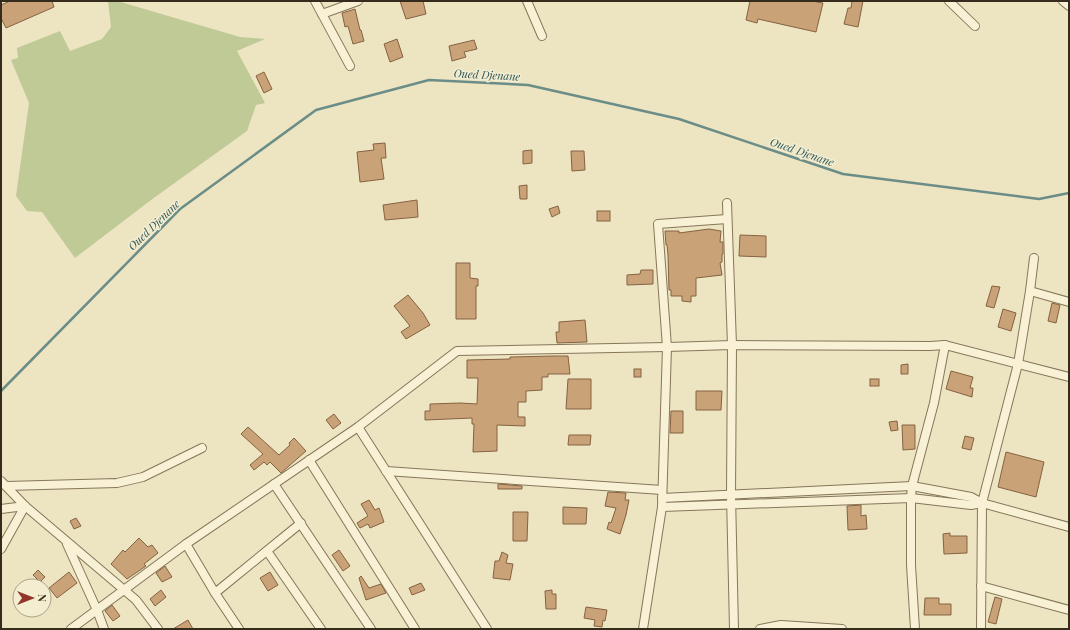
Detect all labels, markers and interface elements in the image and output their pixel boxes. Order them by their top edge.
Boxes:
water label: Oued Djenane [453,65,521,84]
water label: Oued Djenane [768,134,836,170]
water label: Oued Djenane [124,196,183,253]
north arrow [12,578,52,618]
text: N [35,594,50,602]

